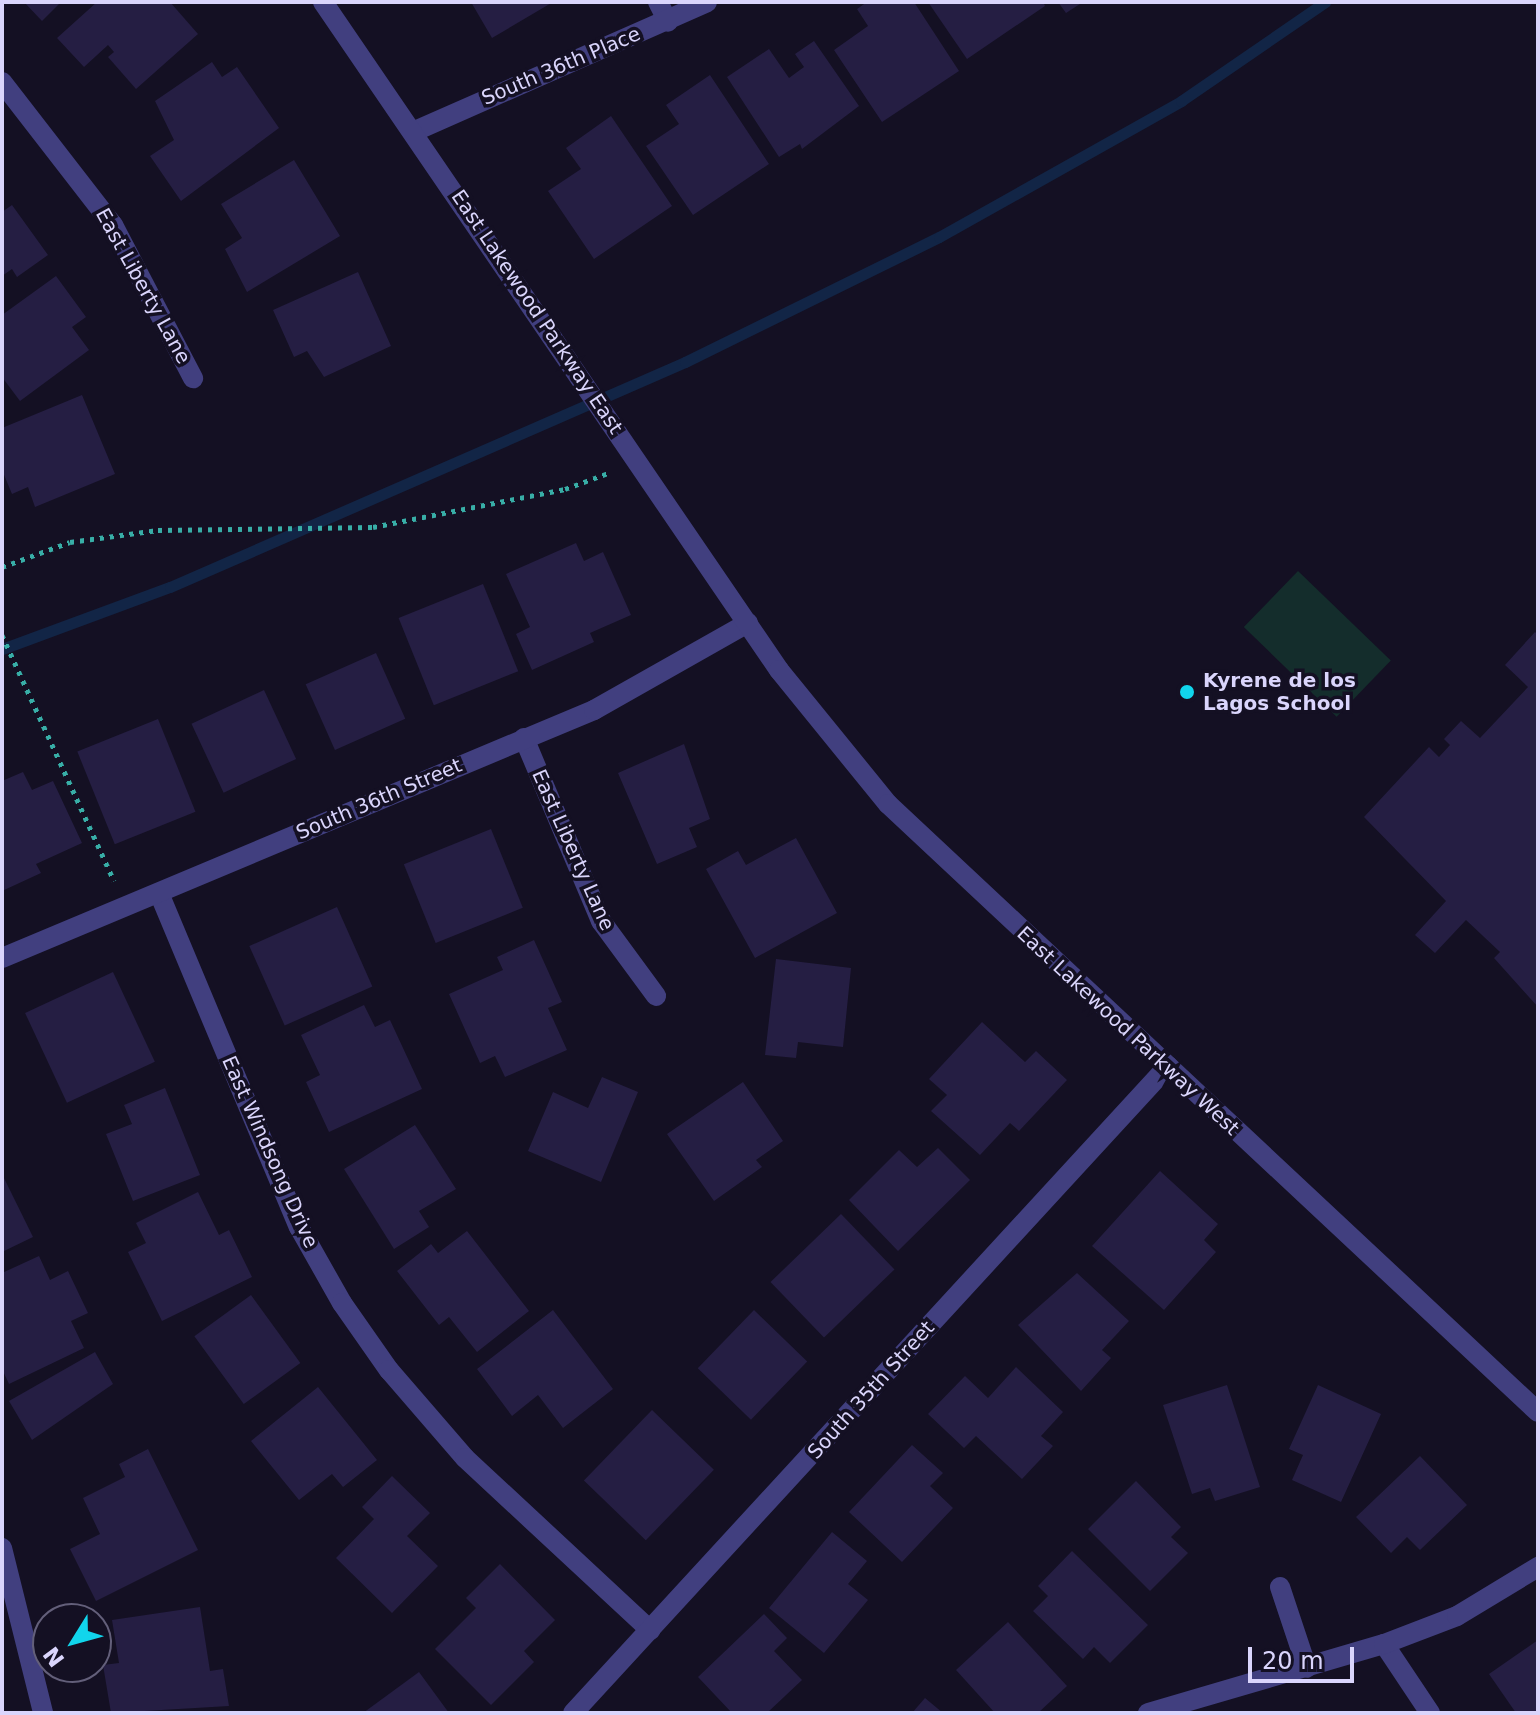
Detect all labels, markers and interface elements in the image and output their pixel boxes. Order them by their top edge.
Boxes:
street label: South 36th Place [478,22,644,110]
street label: East Lakewood Parkway East [446,185,628,439]
street label: East Liberty Lane [90,204,196,368]
place label: Kyrene de los Lagos School [1203,668,1356,715]
marker: Kyrene de los Lagos School [1178,683,1196,701]
street label: South 36th Street [293,753,465,845]
street label: East Liberty Lane [527,766,619,934]
street label: East Lakewood Parkway West [1012,922,1244,1140]
street label: East Windsong Drive [217,1052,323,1252]
street label: South 35th Street [803,1316,939,1464]
north arrow [32,1603,112,1683]
scale bar [1252,1631,1358,1681]
text: N [39,1642,70,1671]
text: 20 m [1262,1647,1324,1675]

